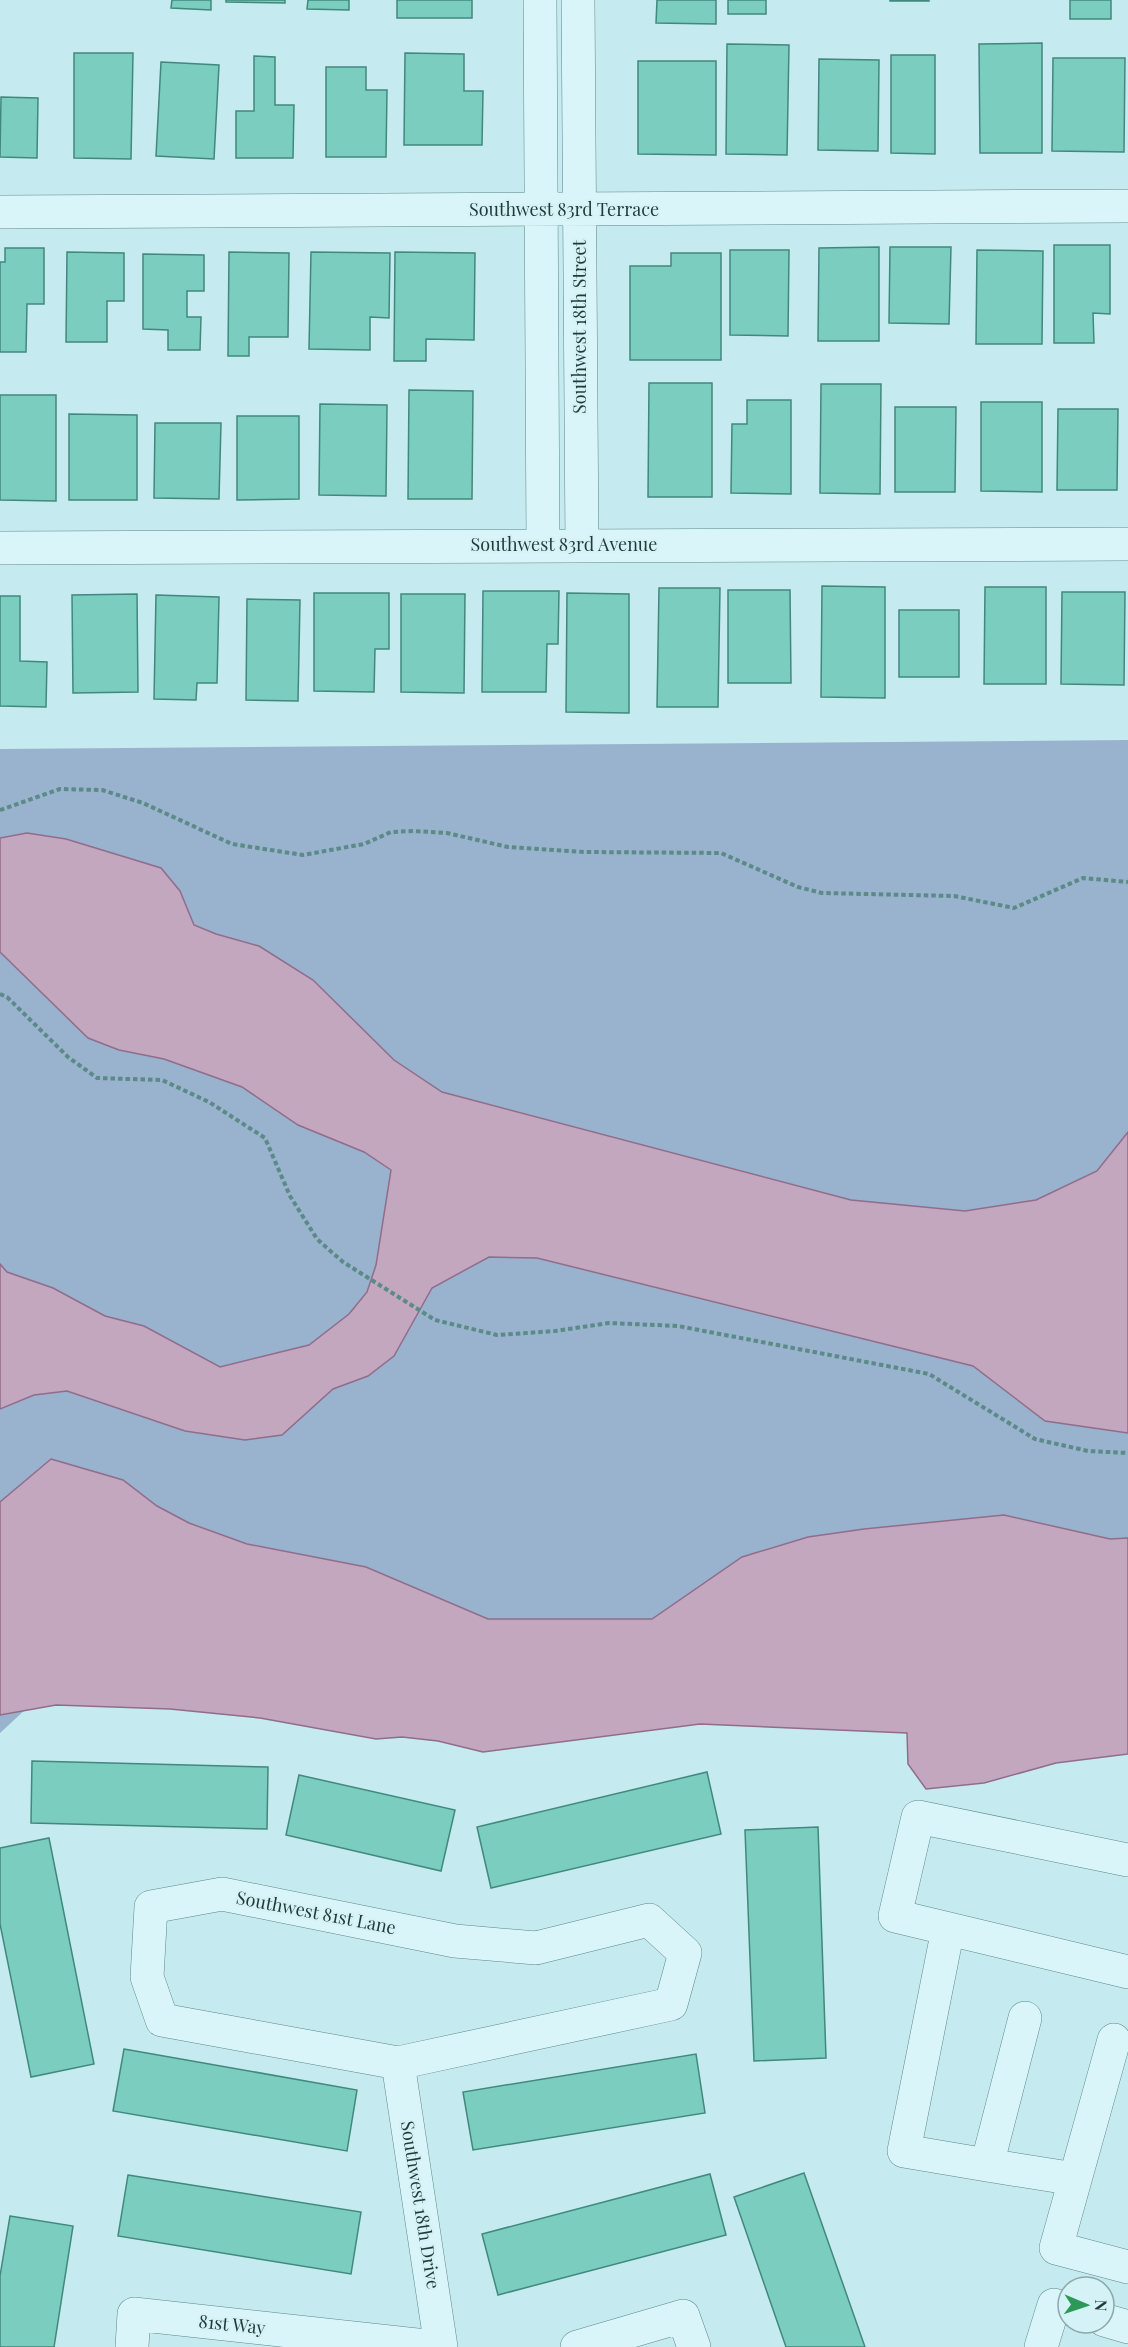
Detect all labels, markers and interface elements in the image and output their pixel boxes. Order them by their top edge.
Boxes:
street label: Southwest 83rd Terrace [469,197,659,221]
street label: Southwest 18th Street [567,239,591,414]
street label: Southwest 83rd Avenue [471,532,657,556]
street label: Southwest 81st Lane [234,1885,398,1939]
street label: Southwest 18th Drive [396,2119,446,2291]
north arrow [1056,2275,1116,2335]
text: N [1091,2299,1112,2312]
street label: 81st Way [197,2309,267,2339]

